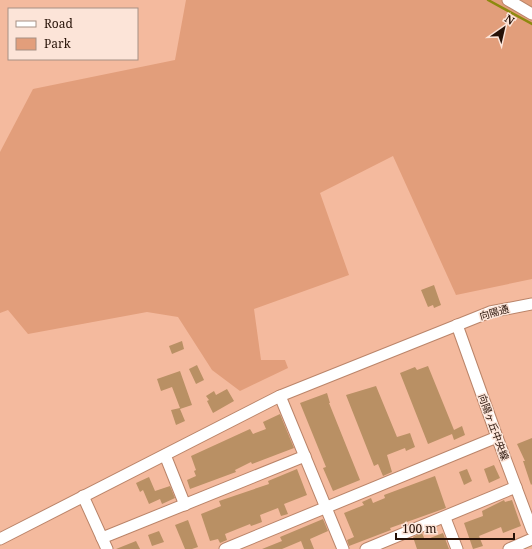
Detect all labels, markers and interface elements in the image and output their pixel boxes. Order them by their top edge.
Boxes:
legend [8,8,138,60]
north arrow [484,8,524,48]
text: N [502,11,518,28]
text: Road [44,15,74,32]
text: Park [44,35,72,52]
street label: 向陽通 [478,301,510,323]
street label: 向陽ヶ丘中央線 [475,392,513,462]
scale bar [396,515,514,541]
text: 100 m [402,520,437,537]

